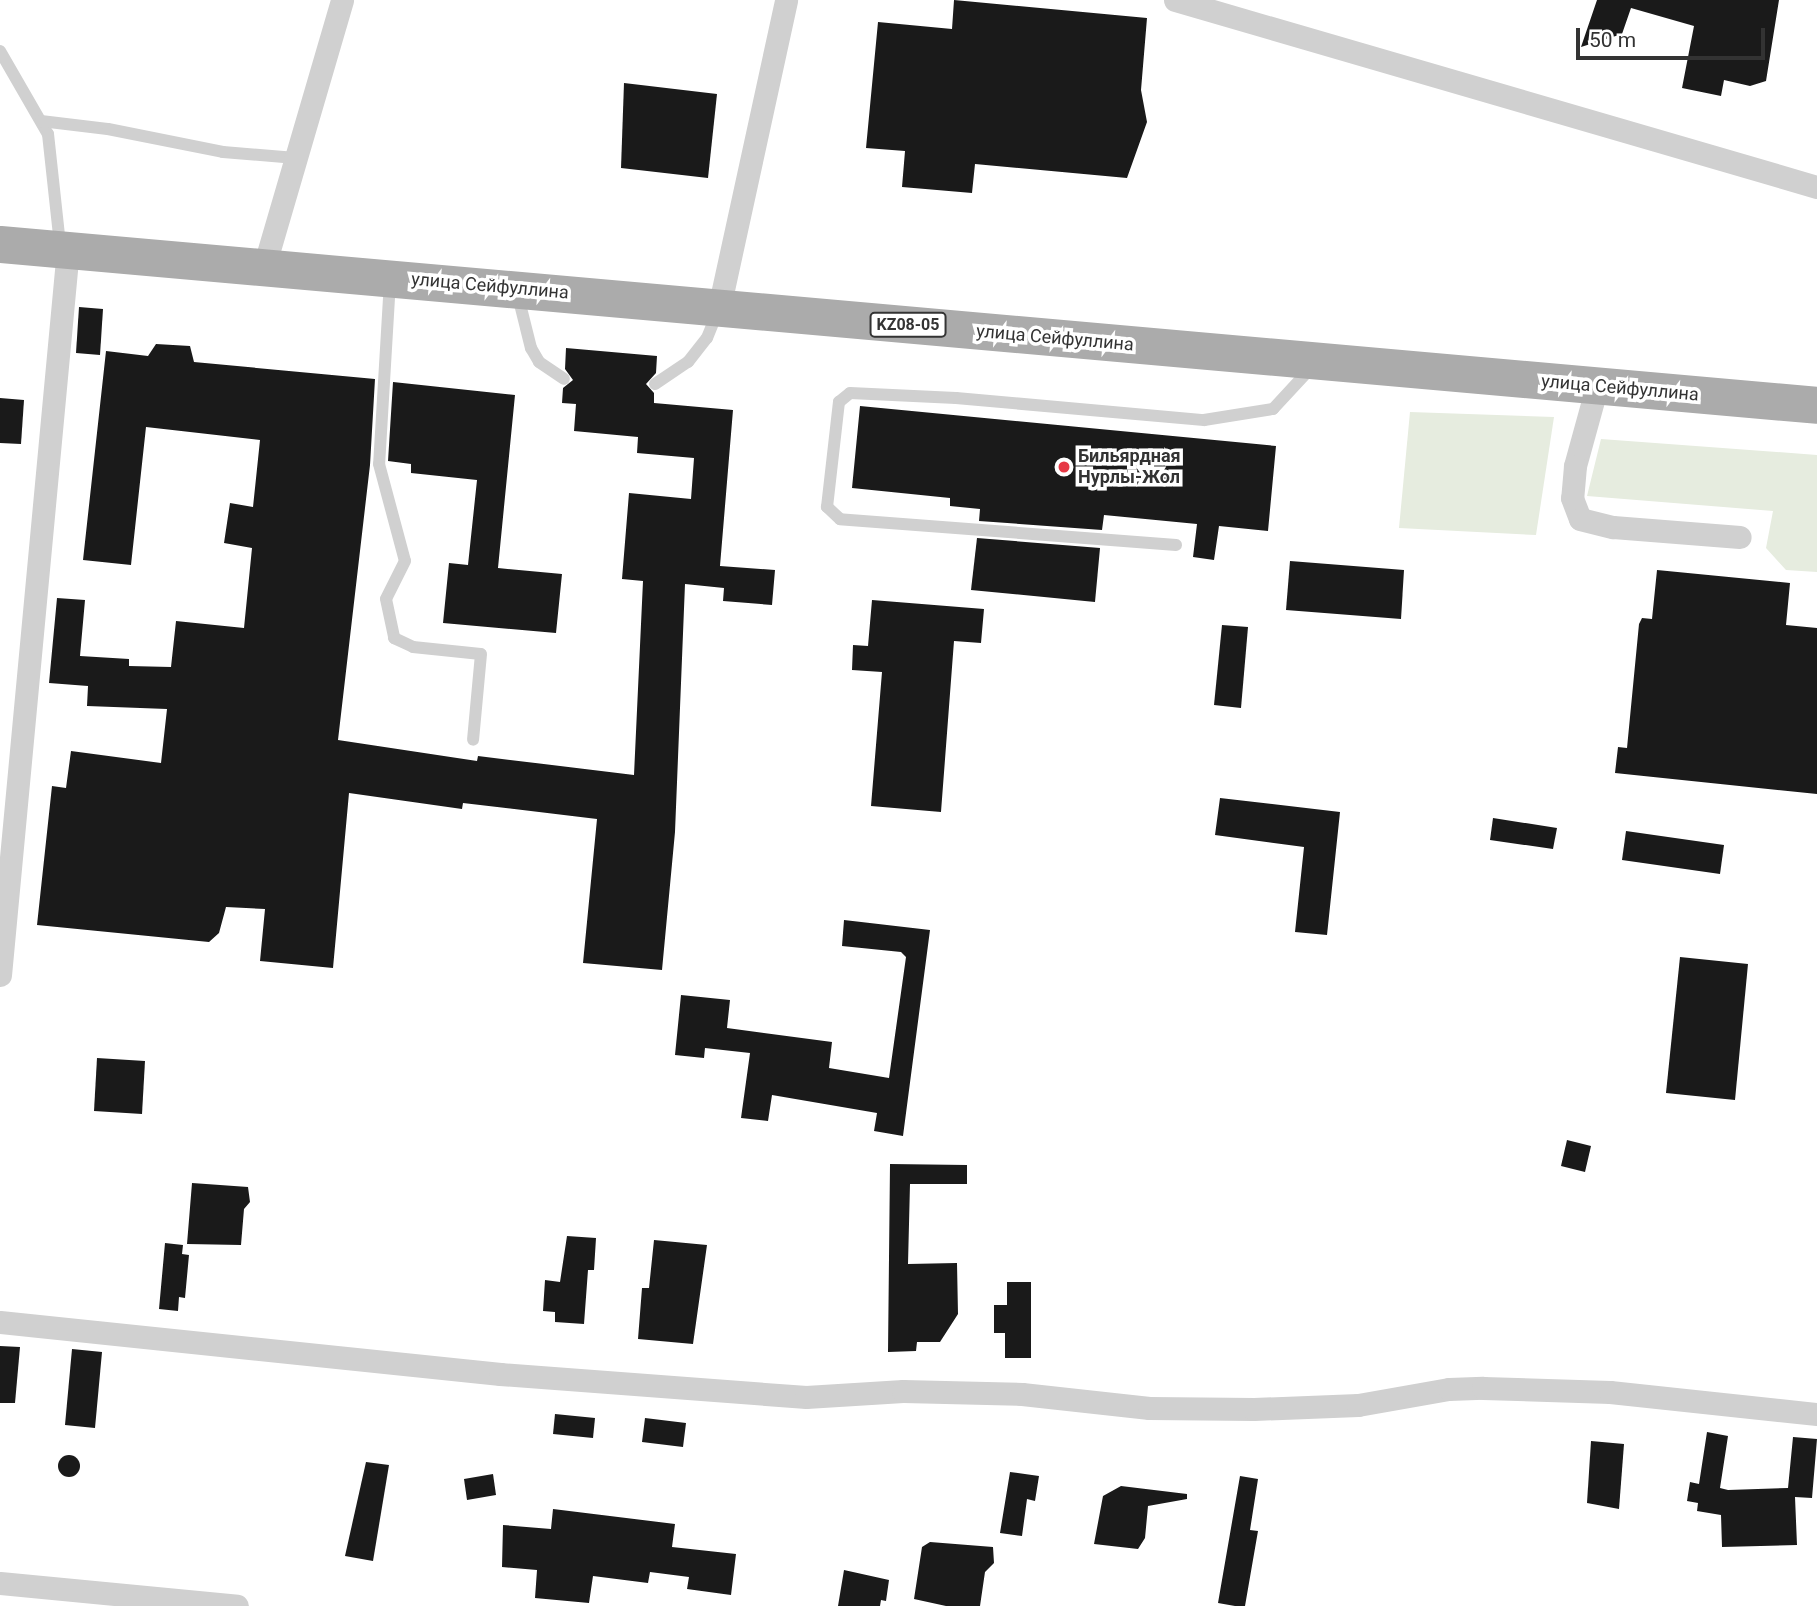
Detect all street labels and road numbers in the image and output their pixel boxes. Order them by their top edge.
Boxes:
street label: улица Сейфуллина [410,268,570,304]
road number: KZ08-05 [870,312,946,338]
street label: улица Сейфуллина [975,320,1135,356]
street label: улица Сейфуллина [1540,370,1700,406]

